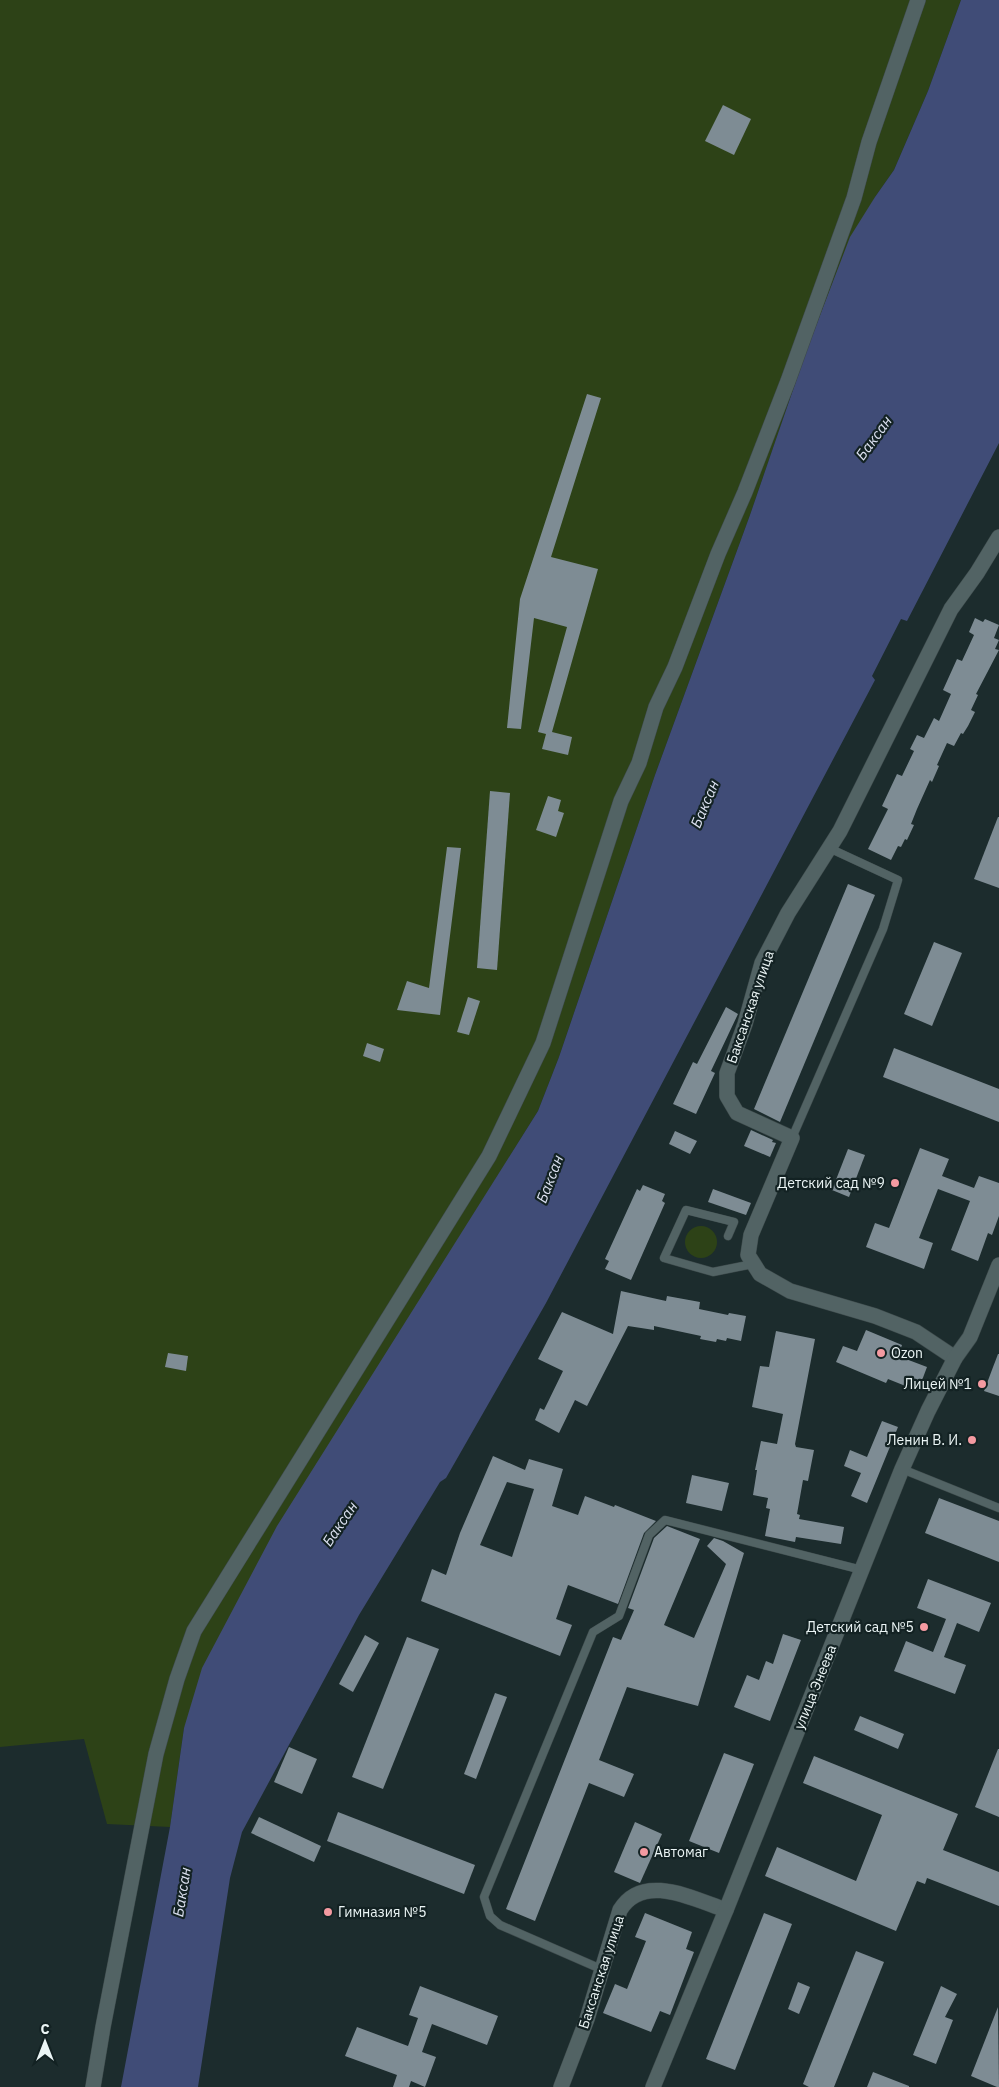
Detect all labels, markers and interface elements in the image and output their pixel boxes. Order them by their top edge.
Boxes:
water label: Баксан [851,412,896,464]
water label: Баксан [686,777,723,831]
street label: Баксанская улица [722,948,778,1066]
water label: Баксан [532,1152,567,1206]
place label: Детский сад №9 [777,1174,885,1192]
marker: Детский сад №9 [889,1177,901,1189]
place label: Ozon [891,1344,923,1362]
marker: Ozon [875,1347,887,1359]
place label: Лицей №1 [904,1375,972,1393]
marker: Лицей №1 [976,1378,988,1390]
place label: Ленин В. И. [887,1431,962,1449]
marker: Ленин В. И. [966,1434,978,1446]
water label: Баксан [318,1498,361,1550]
place label: Детский сад №5 [806,1618,914,1636]
marker: Детский сад №5 [918,1621,930,1633]
street label: улица Энеева [790,1642,840,1732]
place label: Автомаг [654,1843,708,1861]
marker: Автомаг [638,1846,650,1858]
water label: Баксан [168,1866,195,1918]
place label: Гимназия №5 [338,1903,427,1921]
marker: Гимназия №5 [322,1906,334,1918]
street label: Баксанская улица [574,1912,628,2031]
north arrow [20,2017,70,2067]
text: С [40,2020,50,2038]

